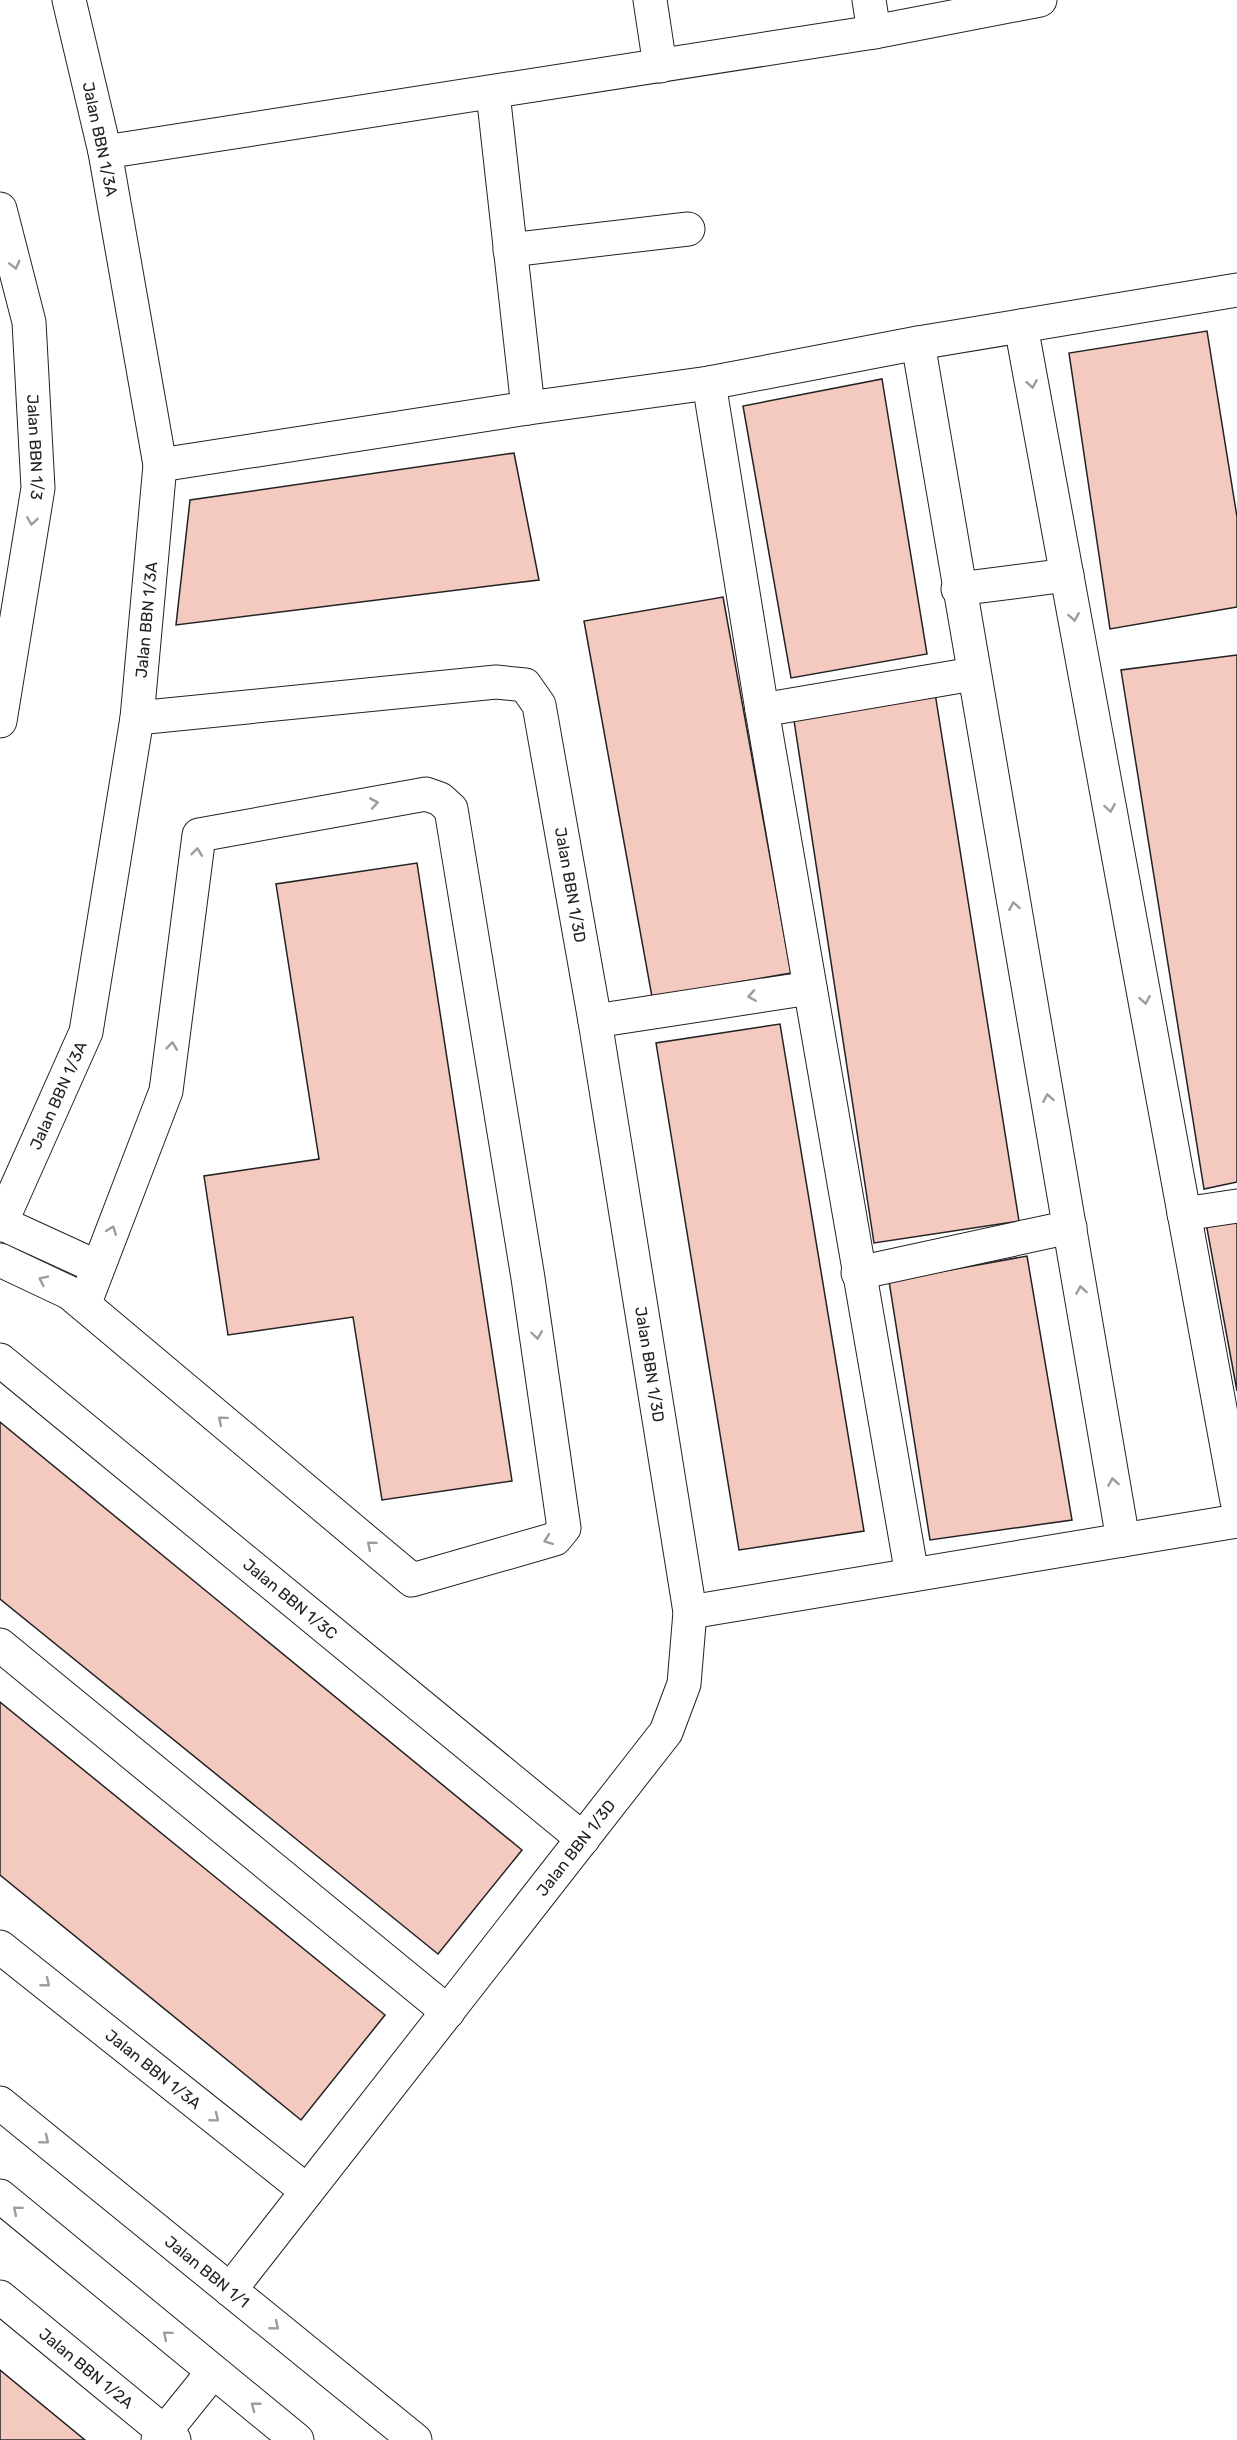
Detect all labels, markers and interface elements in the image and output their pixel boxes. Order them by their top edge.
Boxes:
street label: Jalan BBN 1/3A [79,80,121,198]
one-way arrow [7,260,20,270]
one-way arrow [1025,378,1038,388]
street label: Jalan BBN 1/3 [23,394,48,501]
one-way arrow [27,516,39,526]
street label: Jalan BBN 1/3A [131,561,161,679]
one-way arrow [1067,611,1080,621]
one-way arrow [368,797,378,810]
one-way arrow [1103,803,1116,813]
street label: Jalan BBN 1/3D [551,826,590,944]
one-way arrow [190,848,202,857]
one-way arrow [1008,901,1021,911]
one-way arrow [747,990,756,1002]
one-way arrow [1138,995,1151,1005]
street label: Jalan BBN 1/3A [25,1038,90,1152]
one-way arrow [165,1041,178,1051]
one-way arrow [1042,1093,1054,1102]
one-way arrow [105,1226,117,1237]
one-way arrow [38,1276,49,1288]
one-way arrow [1075,1285,1088,1295]
street label: Jalan BBN 1/3D [632,1305,669,1424]
one-way arrow [530,1331,542,1340]
one-way arrow [218,1416,229,1427]
one-way arrow [1107,1478,1120,1488]
one-way arrow [543,1533,554,1545]
one-way arrow [367,1542,378,1553]
street label: Jalan BBN 1/3C [239,1554,342,1643]
street label: Jalan BBN 1/3D [533,1796,619,1900]
one-way arrow [39,1976,50,1987]
street label: Jalan BBN 1/3A [102,2025,205,2113]
one-way arrow [208,2110,219,2121]
one-way arrow [39,2133,50,2144]
one-way arrow [13,2207,24,2218]
street label: Jalan BBN 1/1 [161,2231,253,2311]
one-way arrow [269,2319,280,2330]
street label: Jalan BBN 1/2A [36,2324,138,2413]
one-way arrow [163,2332,174,2343]
one-way arrow [250,2403,261,2414]

